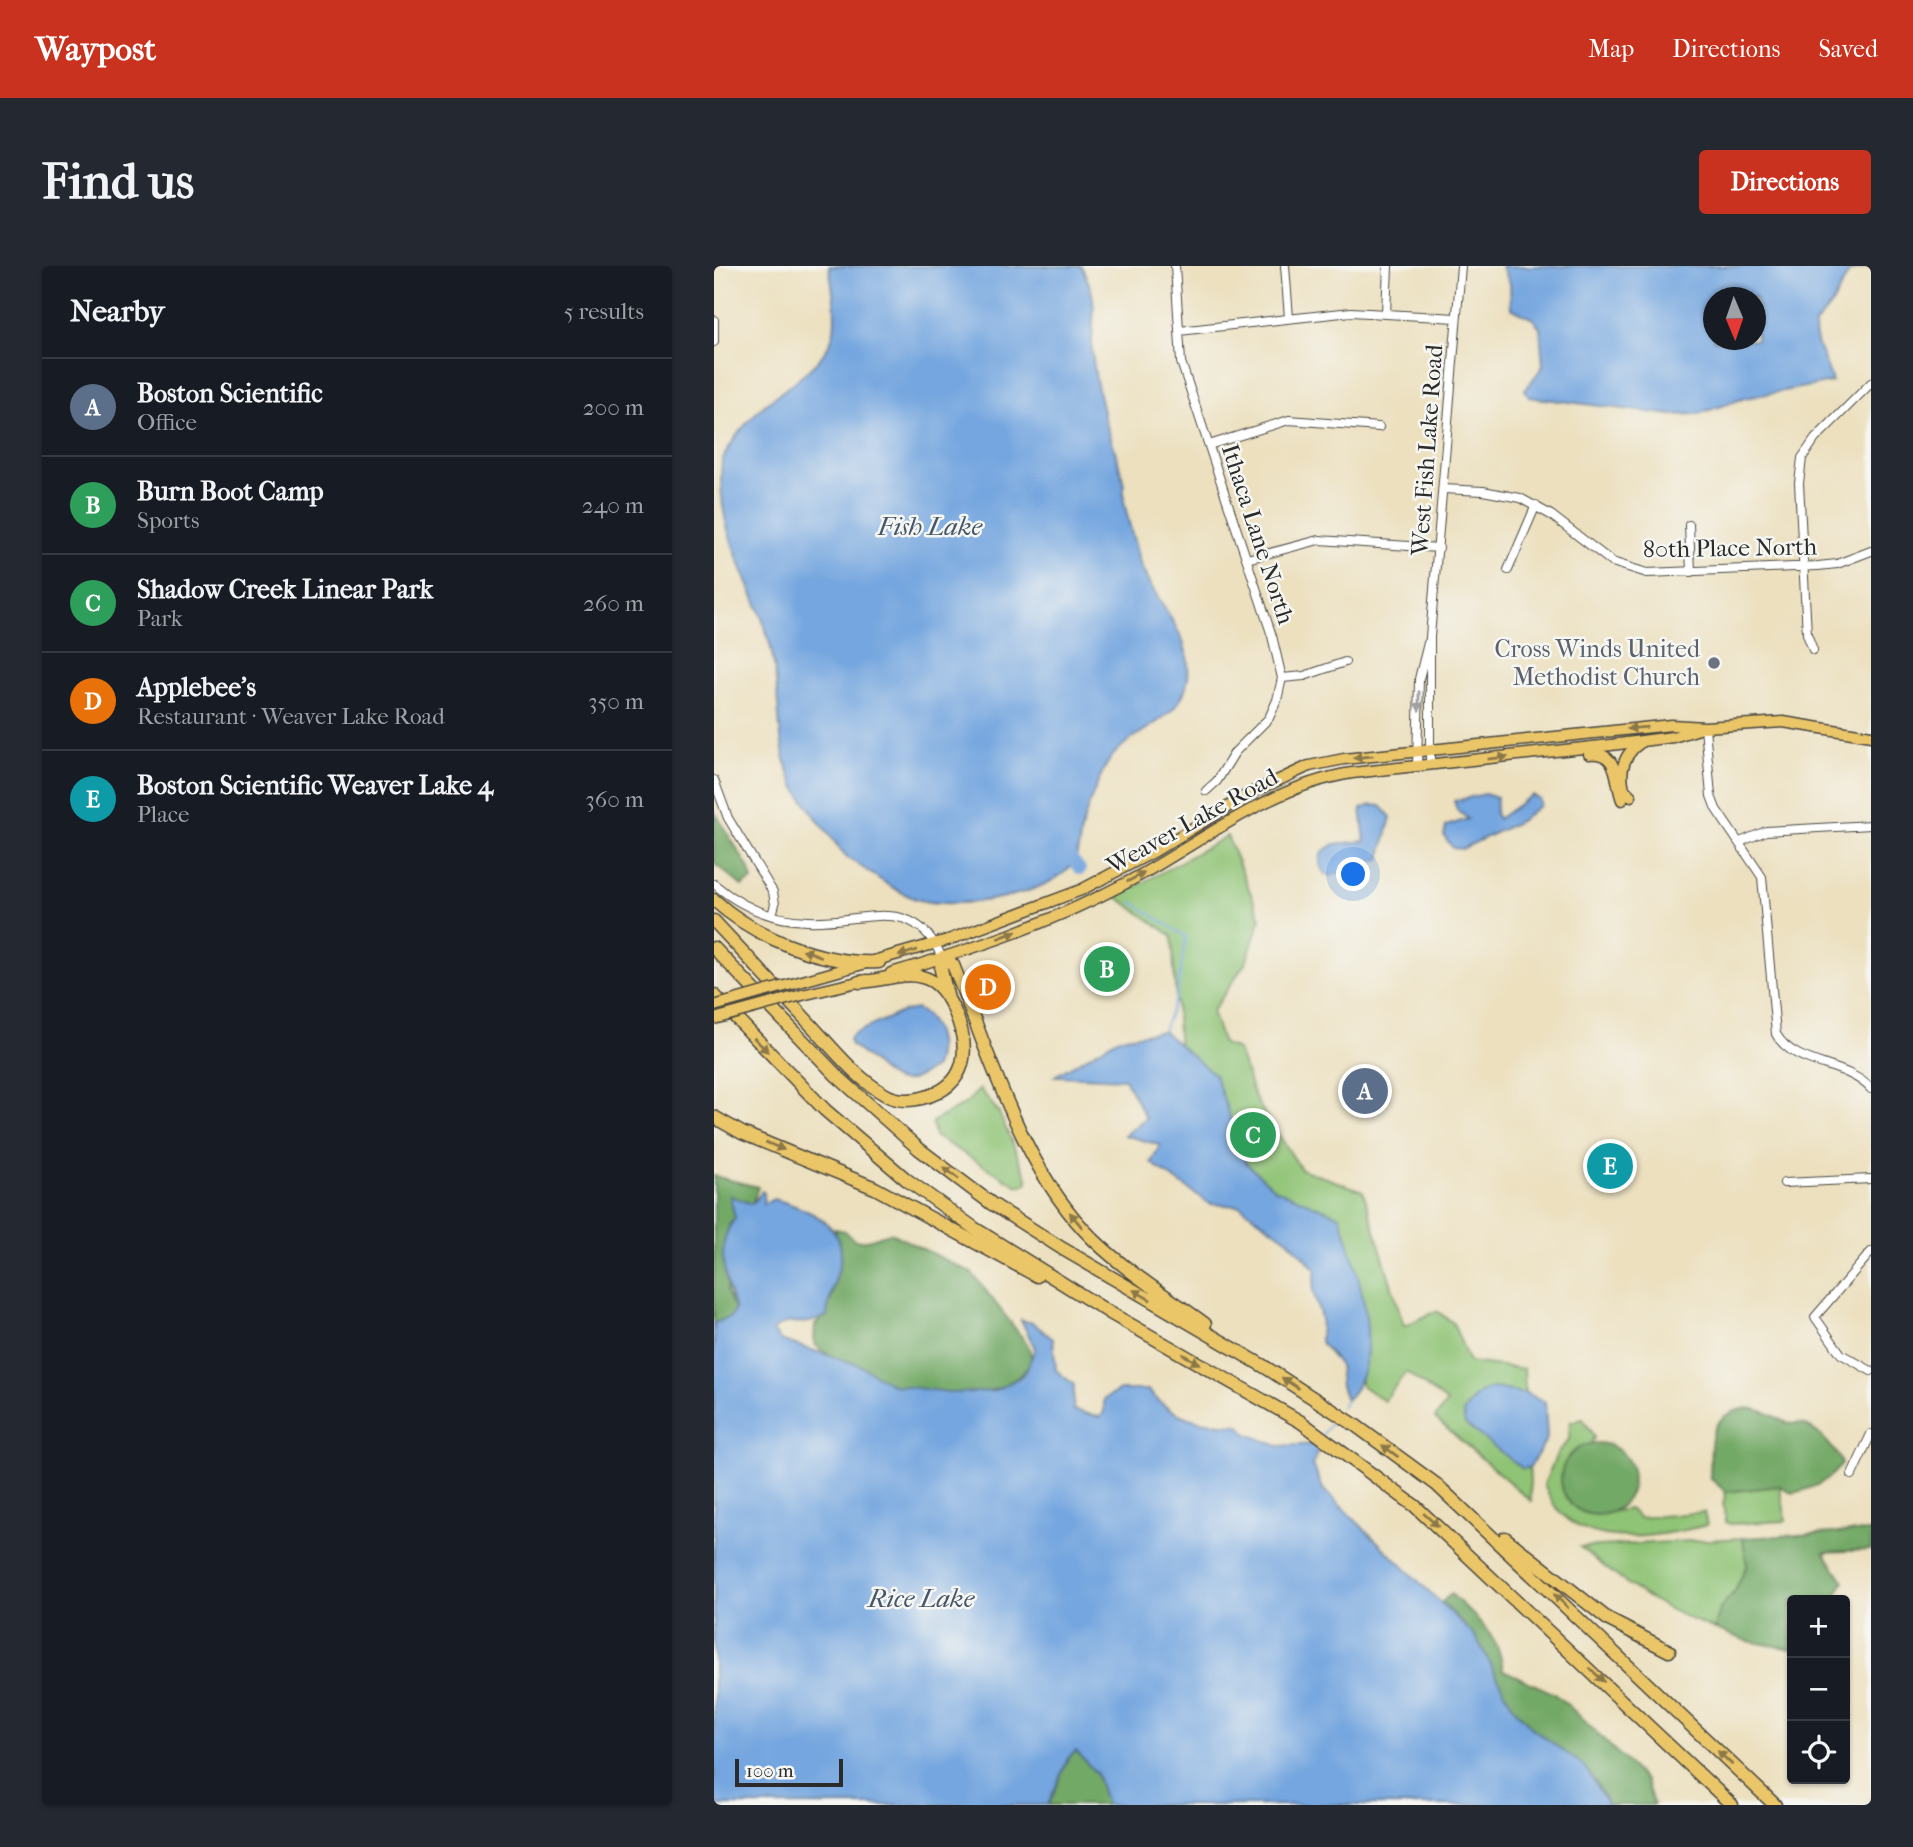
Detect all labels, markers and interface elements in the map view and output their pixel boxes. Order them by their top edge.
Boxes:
text: Waypost [35,30,156,69]
text: Map [1588,35,1634,63]
text: Directions [1672,35,1780,63]
text: Saved [1818,35,1878,63]
button: Directions [1699,150,1871,214]
text: Find us [42,153,194,211]
north arrow [1703,287,1766,350]
text: Nearby [70,294,165,329]
text: 5 results [564,298,644,325]
street label: West Fish Lake Road [1406,342,1448,558]
text: Boston Scientific [137,378,323,409]
text: A [86,394,100,421]
text: 200 m [583,394,644,421]
text: Office [137,409,197,436]
street label: Ithaca Lane North [1216,440,1300,628]
text: Burn Boot Camp [137,476,324,507]
text: B [86,492,100,519]
text: 240 m [582,492,644,519]
text: Sports [137,507,199,534]
water label: Fish Lake [877,511,984,542]
street label: 80th Place North [1643,532,1818,564]
text: Shadow Creek Linear Park [137,574,433,605]
text: C [85,590,101,617]
text: 260 m [583,590,644,617]
text: Park [137,605,183,632]
place label: Cross Winds United Methodist Church [1494,635,1701,691]
marker: Cross Winds United Methodist Church [1706,655,1722,671]
text: Applebee's [137,672,256,703]
text: D [84,688,102,715]
text: 350 m [588,688,644,715]
one-way arrow [1413,691,1425,713]
text: Restaurant · Weaver Lake Road [137,703,445,730]
one-way arrow [1626,723,1648,734]
one-way arrow [1352,751,1374,762]
one-way arrow [1487,752,1509,763]
street label: Weaver Lake Road [1101,762,1283,880]
text: Boston Scientific Weaver Lake 4 [137,770,493,801]
text: E [86,786,100,813]
text: 360 m [585,786,644,813]
text: Place [137,801,189,828]
your location [1336,857,1370,891]
one-way arrow [1126,872,1146,883]
one-way arrow [996,930,1017,941]
pin: B [1084,943,1130,995]
one-way arrow [802,947,823,958]
one-way arrow [897,948,918,958]
pin: D [965,961,1011,1013]
one-way arrow [753,1037,769,1053]
pin: A [1342,1065,1388,1117]
pin: C [1230,1109,1276,1161]
pin: E [1587,1140,1633,1192]
one-way arrow [765,1141,786,1152]
one-way arrow [942,1166,960,1180]
one-way arrow [1068,1211,1084,1229]
one-way arrow [1133,1289,1152,1302]
one-way arrow [1181,1353,1200,1365]
one-way arrow [1281,1376,1300,1389]
one-way arrow [1381,1444,1399,1458]
one-way arrow [1422,1512,1440,1528]
water label: Rice Lake [866,1583,976,1614]
one-way arrow [1552,1592,1569,1609]
map controls [1787,1595,1850,1784]
button: + [1787,1595,1850,1658]
button: − [1787,1658,1850,1721]
one-way arrow [1588,1667,1605,1683]
button: locate [1787,1721,1850,1784]
one-way arrow [1717,1750,1734,1766]
scale bar [735,1756,844,1788]
text: 100 m [746,1760,794,1782]

